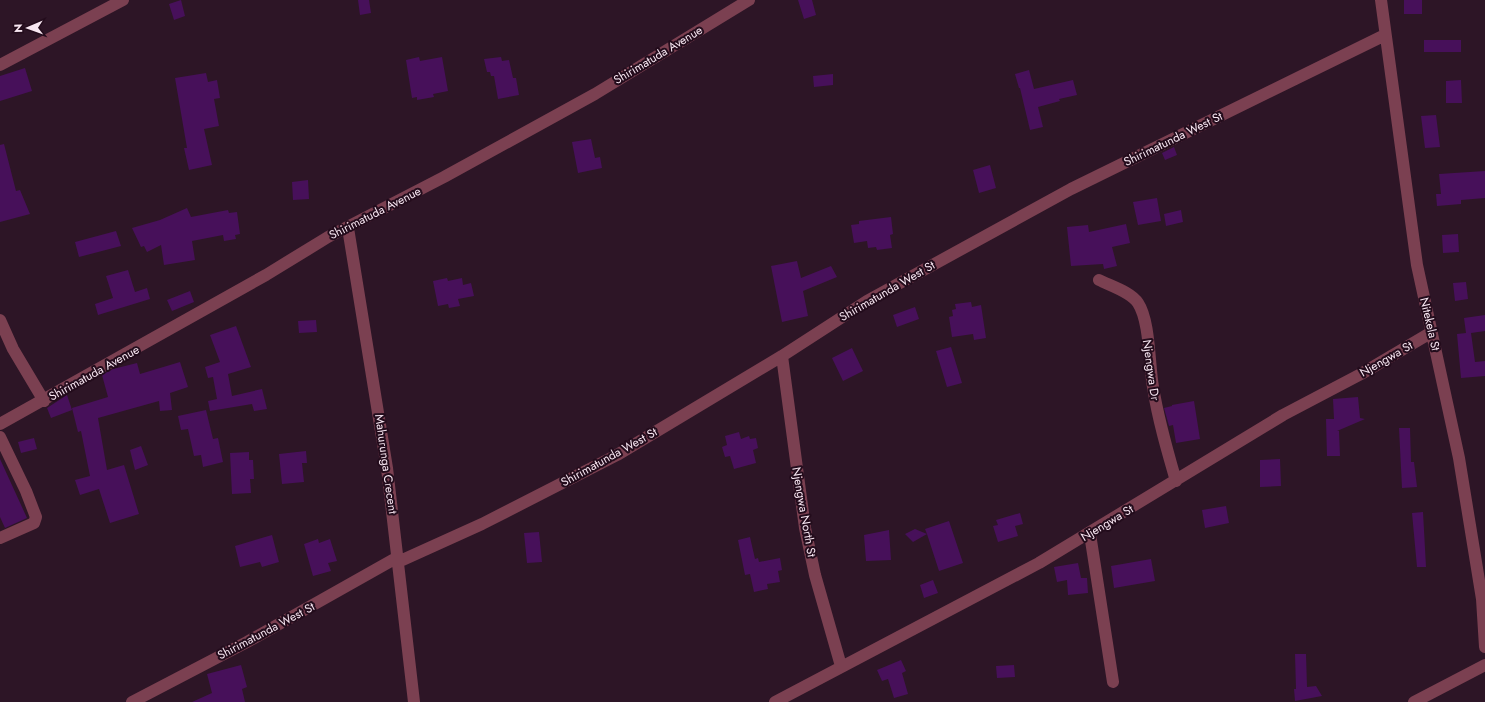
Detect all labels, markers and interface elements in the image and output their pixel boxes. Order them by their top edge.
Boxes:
north arrow [8,8,48,48]
street label: Shirimatuda Avenue [610,21,706,89]
text: N [10,24,26,33]
street label: Shirimatunda West St [1121,107,1226,171]
street label: Shirimatuda Avenue [326,182,424,244]
street label: Shirimatunda West St [836,256,938,326]
street label: Nitekela St [1415,295,1445,353]
street label: Njengwa St [1356,336,1416,381]
street label: Njengwa Dr [1138,338,1164,403]
street label: Shirimatuda Avenue [45,341,143,405]
street label: Mahurunga Crecent [370,413,402,515]
street label: Shirimatunda West St [557,423,661,491]
street label: Njengwa North St [787,465,821,559]
street label: Njengwa St [1077,500,1137,546]
street label: Shirimatunda West St [214,598,318,664]

